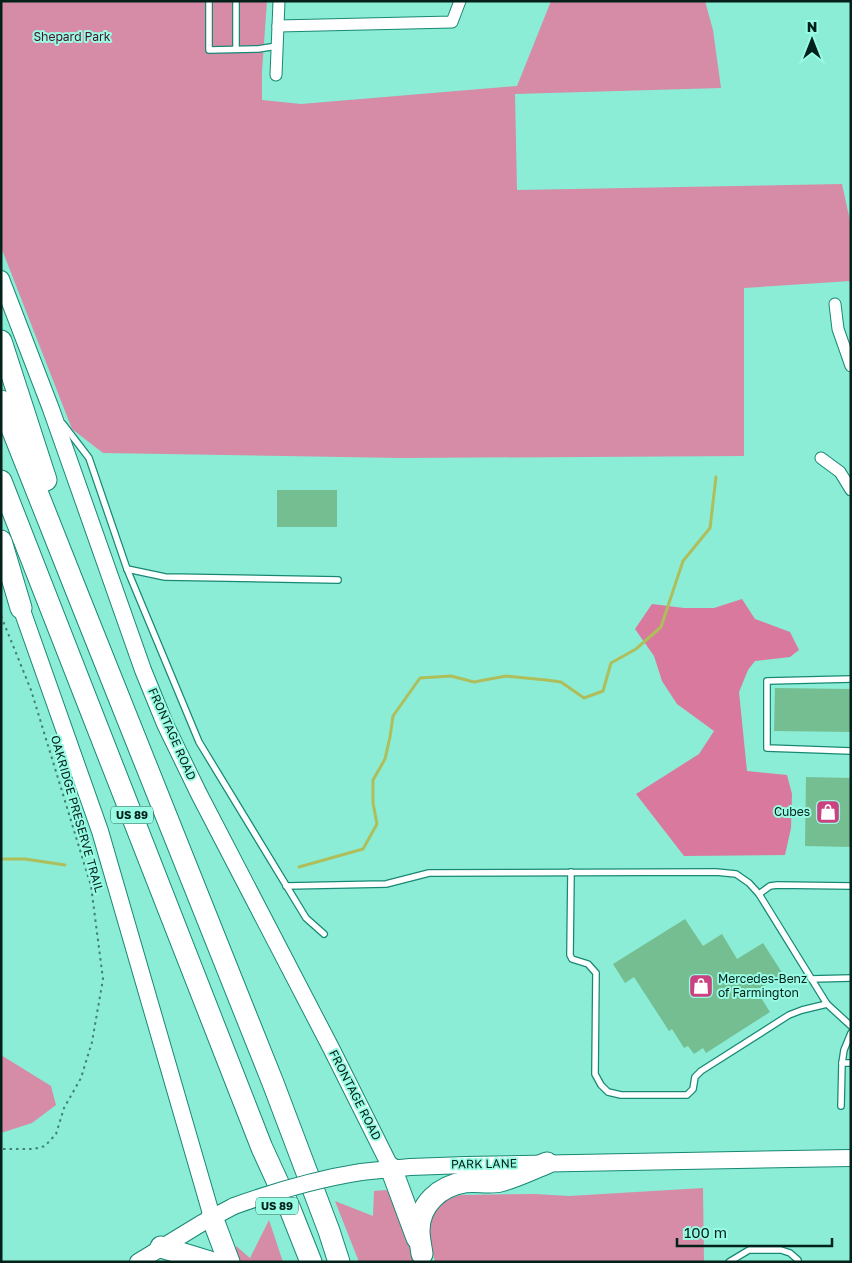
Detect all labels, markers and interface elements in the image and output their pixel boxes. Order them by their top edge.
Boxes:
north arrow [787,15,837,65]
text: N [807,18,817,35]
park label: Shepard Park [33,29,111,44]
street label: FRONTAGE ROAD [145,685,200,782]
street label: OAKRIDGE PRESERVE TRAIL [48,733,107,894]
shop icon: Cubes [815,799,841,825]
place label: Cubes [774,804,810,819]
road number: US 89 [111,806,153,824]
place label: Mercedes-Benz of Farmington [718,971,807,1000]
shop icon: Mercedes-Benz of Farmington [688,973,714,999]
street label: FRONTAGE ROAD [326,1047,385,1143]
street label: PARK LANE [451,1155,517,1172]
road number: US 89 [256,1198,298,1214]
scale bar [677,1216,832,1248]
text: 100 m [684,1223,727,1241]

